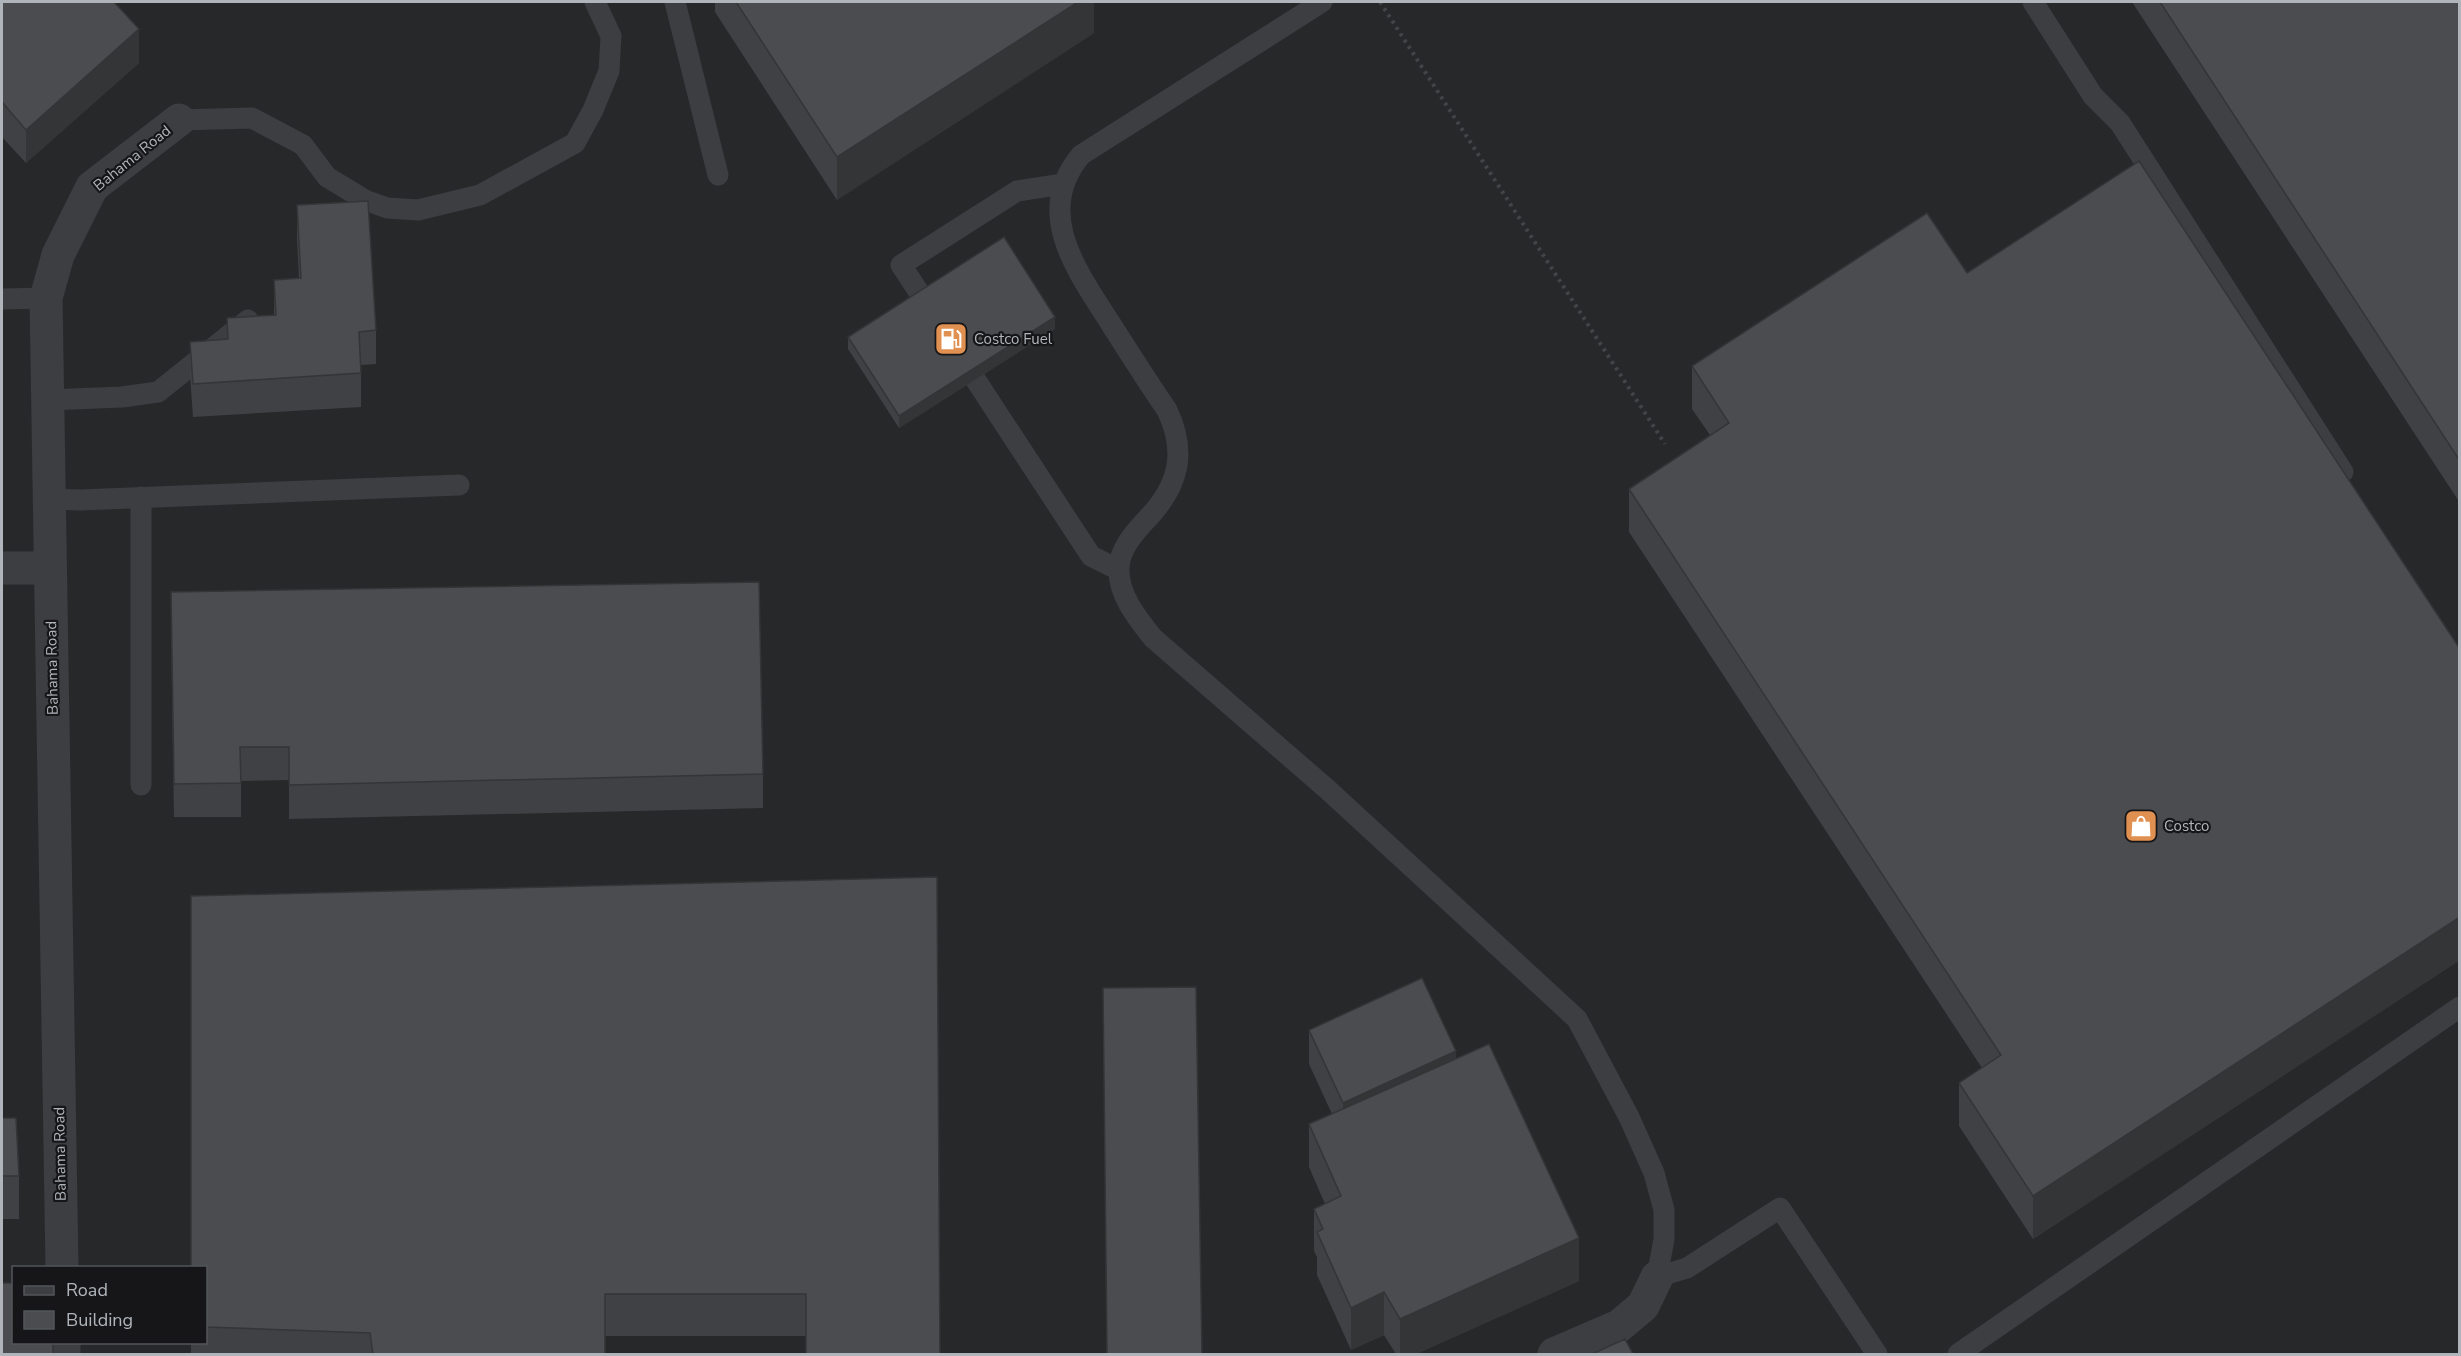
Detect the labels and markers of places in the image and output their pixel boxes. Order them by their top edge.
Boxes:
fuel station icon: Costco Fuel [933,321,969,357]
place label: Costco Fuel [974,329,1053,349]
shop icon: Costco [2123,808,2159,844]
place label: Costco [2164,816,2209,836]

